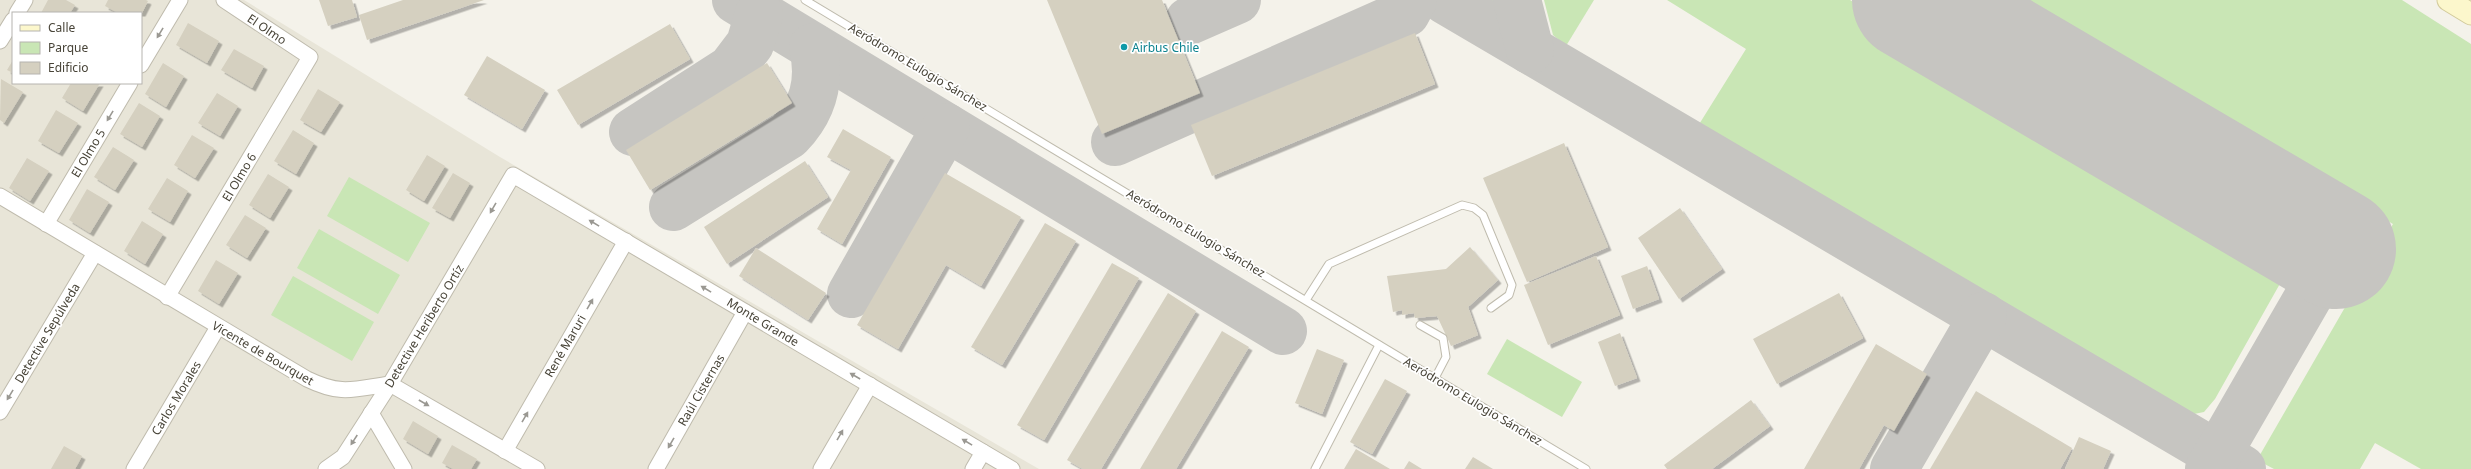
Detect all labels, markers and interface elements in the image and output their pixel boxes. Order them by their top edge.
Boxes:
street label: El Olmo [244,10,290,48]
legend [12,12,142,84]
text: Calle [48,19,76,36]
street label: Aeródromo Eulogio Sánchez [846,19,991,115]
one-way arrow [157,27,164,39]
text: Parque [48,39,89,56]
place label: Airbus Chile [1132,39,1200,56]
marker: Airbus Chile [1119,42,1129,52]
text: Edificio [48,59,89,76]
one-way arrow [107,111,114,122]
street label: El Olmo 5 [67,125,109,180]
street label: El Olmo 6 [218,149,260,204]
street label: Aeródromo Eulogio Sánchez [1124,185,1269,281]
one-way arrow [490,202,497,214]
one-way arrow [589,219,600,226]
street label: Detective Heriberto Ortíz [380,261,468,391]
street label: Detective Sepúlveda [10,280,84,386]
one-way arrow [700,285,712,292]
street label: Monte Grande [724,294,803,350]
one-way arrow [586,298,593,310]
street label: René Maruri [540,312,590,380]
street label: Vicente de Bourquet [209,317,318,389]
street label: Raúl Cisternas [674,351,729,429]
street label: Aeródromo Eulogio Sánchez [1401,353,1546,449]
street label: Carlos Morales [147,358,205,438]
one-way arrow [850,372,860,380]
one-way arrow [7,389,14,401]
one-way arrow [418,400,430,407]
one-way arrow [521,411,528,423]
one-way arrow [837,429,844,441]
one-way arrow [350,435,358,445]
one-way arrow [668,437,674,449]
one-way arrow [961,439,973,446]

